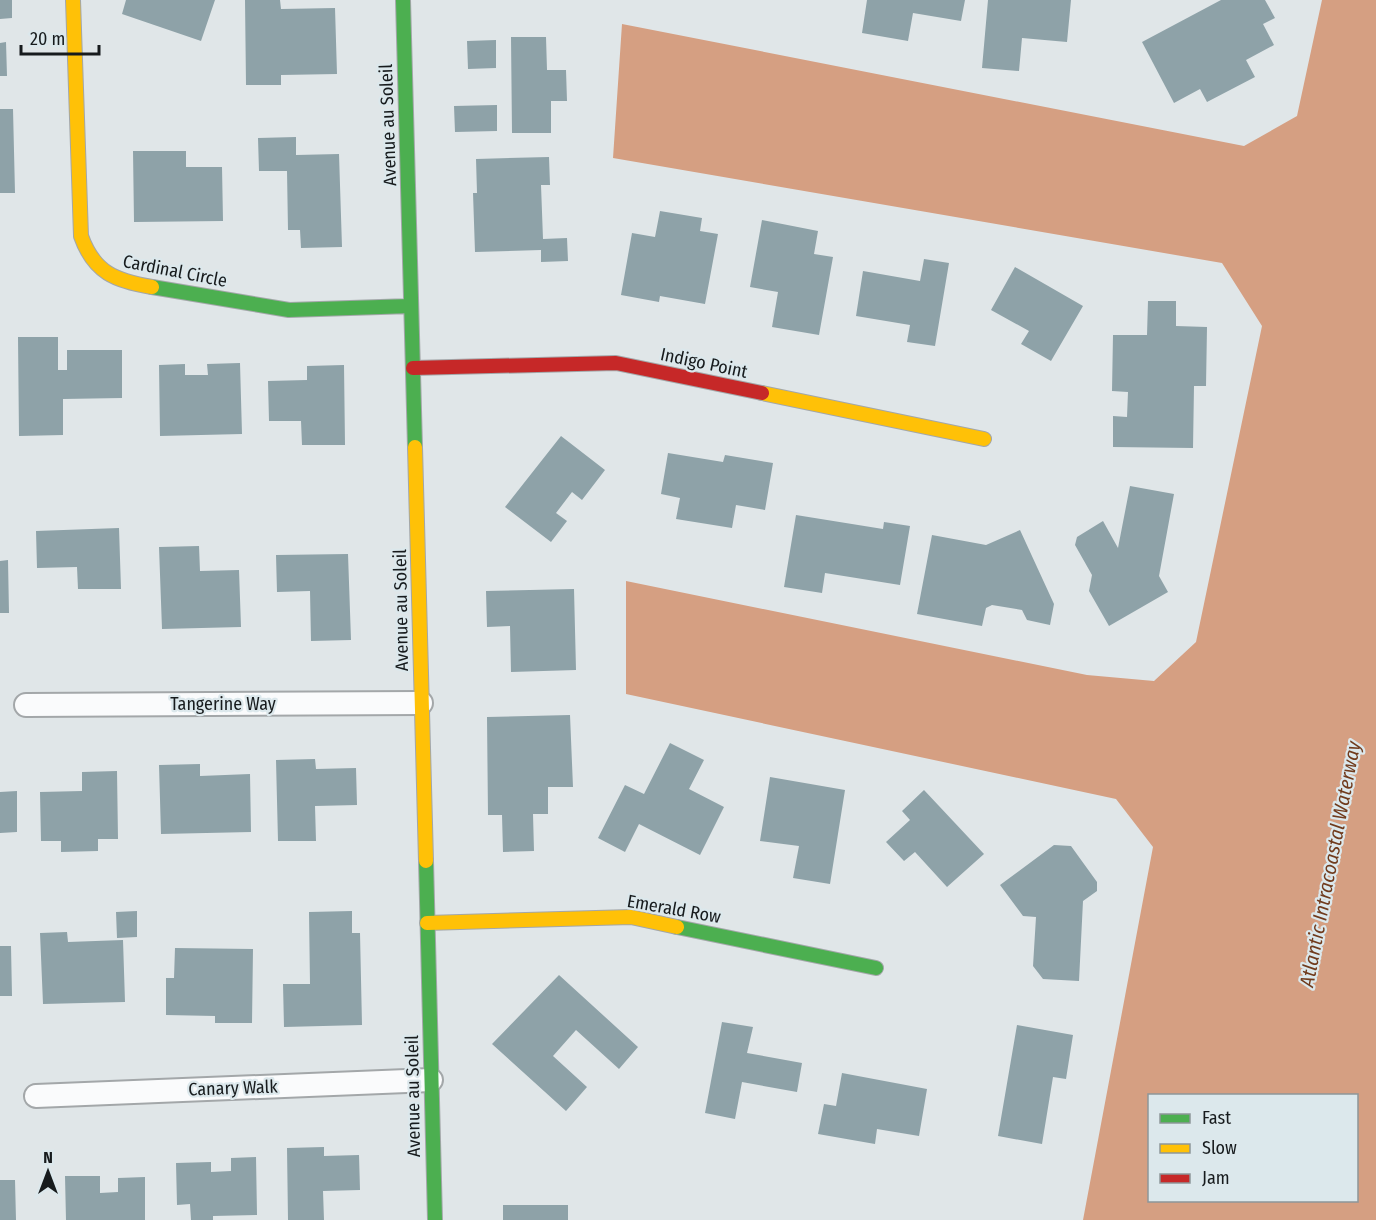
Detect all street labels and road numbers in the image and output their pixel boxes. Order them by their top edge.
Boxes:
street label: Avenue au Soleil [375,63,401,186]
street label: Cardinal Circle [121,250,229,292]
street label: Indigo Point [658,343,750,383]
street label: Avenue au Soleil [389,549,413,671]
street label: Tangerine Way [170,693,276,715]
street label: Emerald Row [625,890,723,928]
street label: Avenue au Soleil [401,1035,425,1157]
street label: Canary Walk [188,1075,279,1101]

